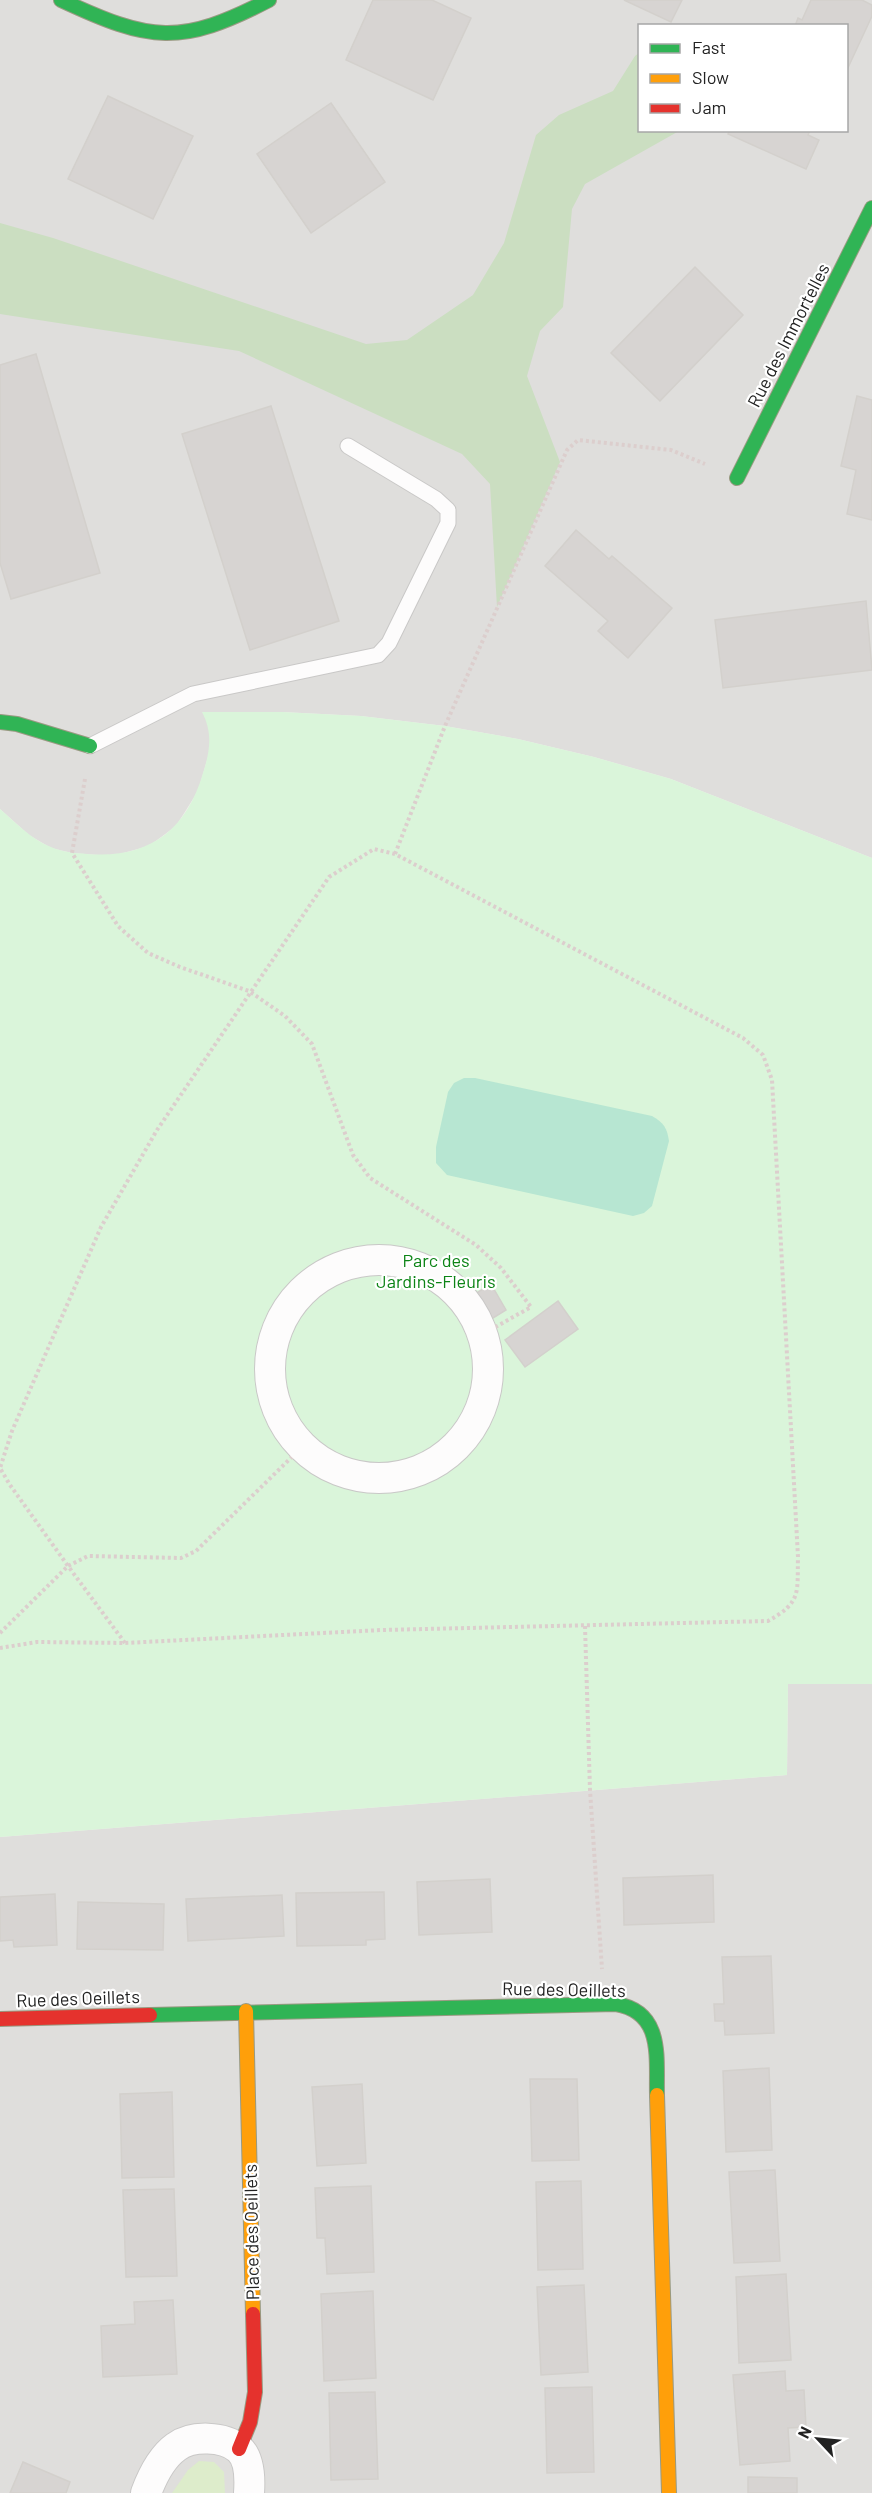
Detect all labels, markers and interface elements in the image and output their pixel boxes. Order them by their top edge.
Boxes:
legend [638,24,848,132]
text: Fast [692,36,726,58]
text: Slow [692,66,729,88]
text: Jam [692,96,726,118]
street label: Rue des Immortelles [742,259,834,411]
park label: Parc des Jardins-Fleuris [376,1249,496,1292]
street label: Rue des Oeillets [502,1977,626,2001]
street label: Rue des Oeillets [16,1985,140,2011]
street label: Place des Oeillets [239,2164,263,2300]
north arrow [788,2409,848,2469]
text: N [793,2423,815,2441]

